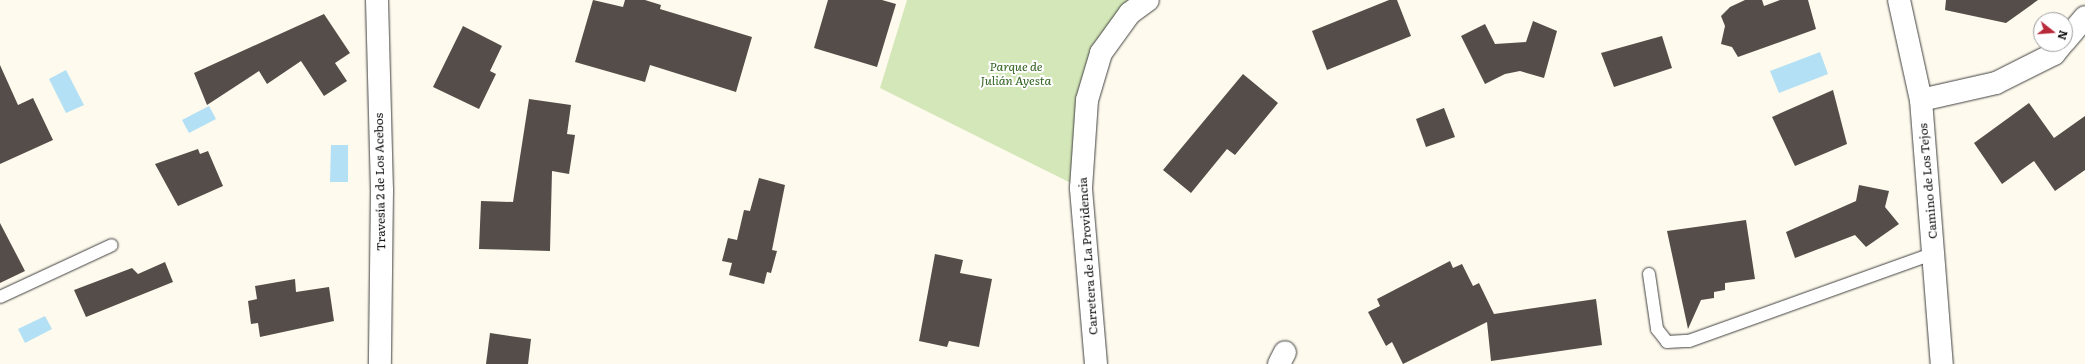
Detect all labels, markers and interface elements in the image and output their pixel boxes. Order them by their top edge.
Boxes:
north arrow [2033,12,2073,52]
text: N [2055,28,2073,42]
park label: Parque de Julián Ayesta [981,60,1051,88]
street label: Travesía 2 de Los Acebos [372,113,388,251]
street label: Camino de Los Tejos [1916,123,1940,239]
street label: Carretera de La Providencia [1075,177,1101,335]

